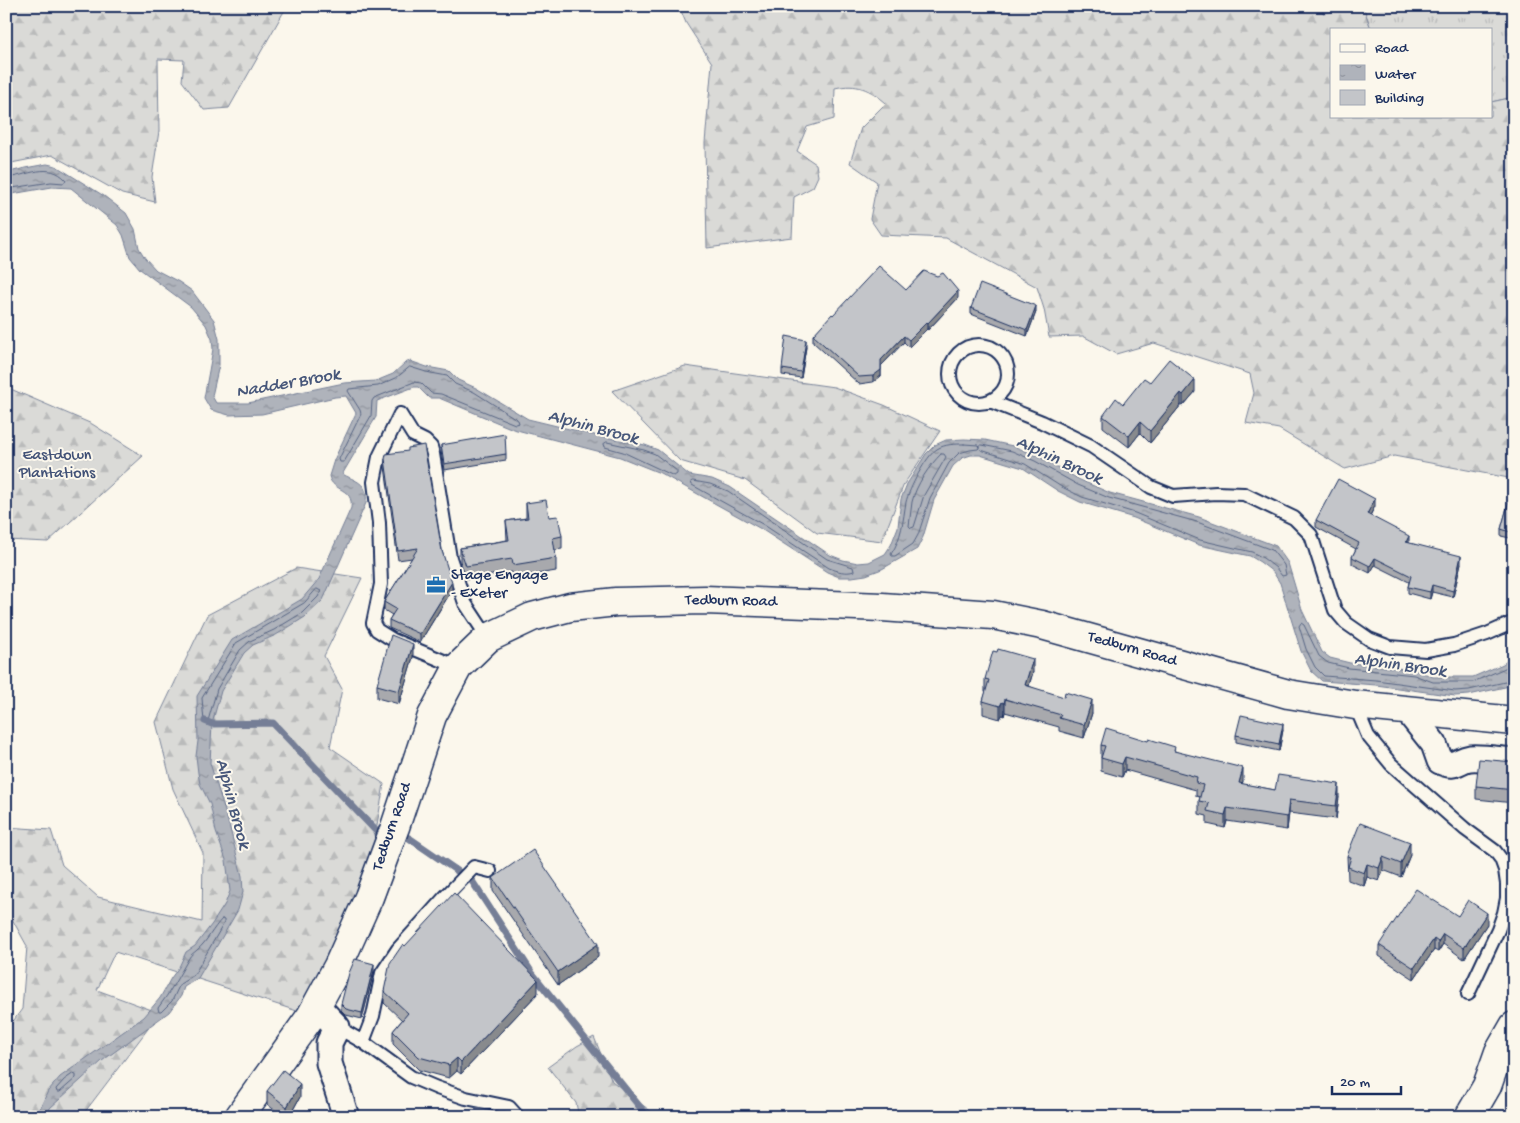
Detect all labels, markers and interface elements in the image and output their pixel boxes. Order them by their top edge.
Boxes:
legend [1330,28,1492,118]
text: Road [1375,40,1409,58]
text: Water [1375,66,1417,84]
text: Building [1374,90,1424,108]
water label: Nadder Brook [234,364,343,403]
water label: Alphin Brook [546,406,642,451]
water label: Alphin Brook [1013,432,1107,491]
park label: Eastdown Plantations [18,447,96,484]
place label: Stage Engage - Exeter [451,567,549,604]
office icon: Stage Engage - Exeter [425,574,447,596]
street label: Tedburn Road [684,592,779,612]
street label: Tedburn Road [1084,628,1180,672]
water label: Alphin Brook [1353,649,1449,683]
water label: Alphin Brook [210,757,255,853]
street label: Tedburn Road [369,779,417,874]
scale bar [1332,1063,1401,1095]
text: 20 m [1340,1074,1370,1092]

